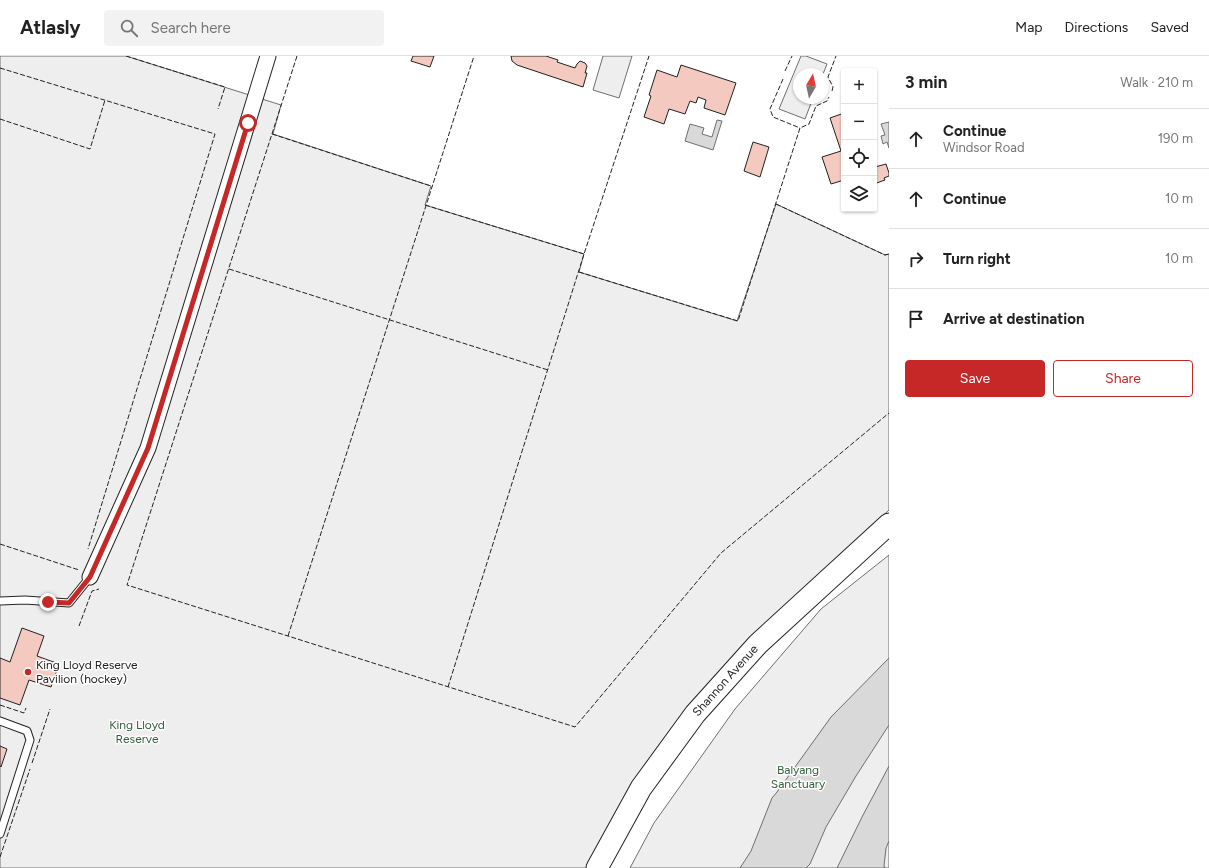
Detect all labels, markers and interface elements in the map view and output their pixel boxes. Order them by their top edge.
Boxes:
search box [104,10,384,46]
text: Atlasly [20,16,80,39]
icon: search [118,17,140,39]
text: Search here [150,19,231,37]
text: Map [1015,19,1043,36]
text: Directions [1065,19,1128,36]
text: Saved [1150,19,1189,36]
north arrow [793,68,829,104]
map controls [841,68,877,212]
button: + [841,68,877,104]
text: 3 min [905,72,947,92]
text: Walk · 210 m [1120,75,1193,90]
button: − [841,104,877,140]
route start [239,114,257,132]
text: Continue [943,122,1006,140]
icon: ahead [905,128,927,150]
text: 190 m [1158,131,1193,146]
button: locate [841,140,877,176]
text: Windsor Road [943,140,1025,155]
button: layers [841,176,877,212]
icon: ahead [905,188,927,210]
text: Continue [943,190,1006,208]
text: 10 m [1165,191,1193,206]
icon: right [905,248,927,270]
text: Turn right [943,250,1011,268]
text: 10 m [1165,251,1193,266]
icon: arrive [905,308,927,330]
text: Arrive at destination [943,310,1084,328]
button: Save [905,360,1045,397]
button: Share [1053,360,1193,397]
route end [39,593,57,611]
street label: Shannon Avenue [690,642,761,719]
place label: King Lloyd Reserve Pavilion (hockey) [36,658,138,686]
marker: King Lloyd Reserve Pavilion (hockey) [23,667,33,677]
park label: King Lloyd Reserve [109,718,165,746]
park label: Balyang Sanctuary [771,763,826,791]

